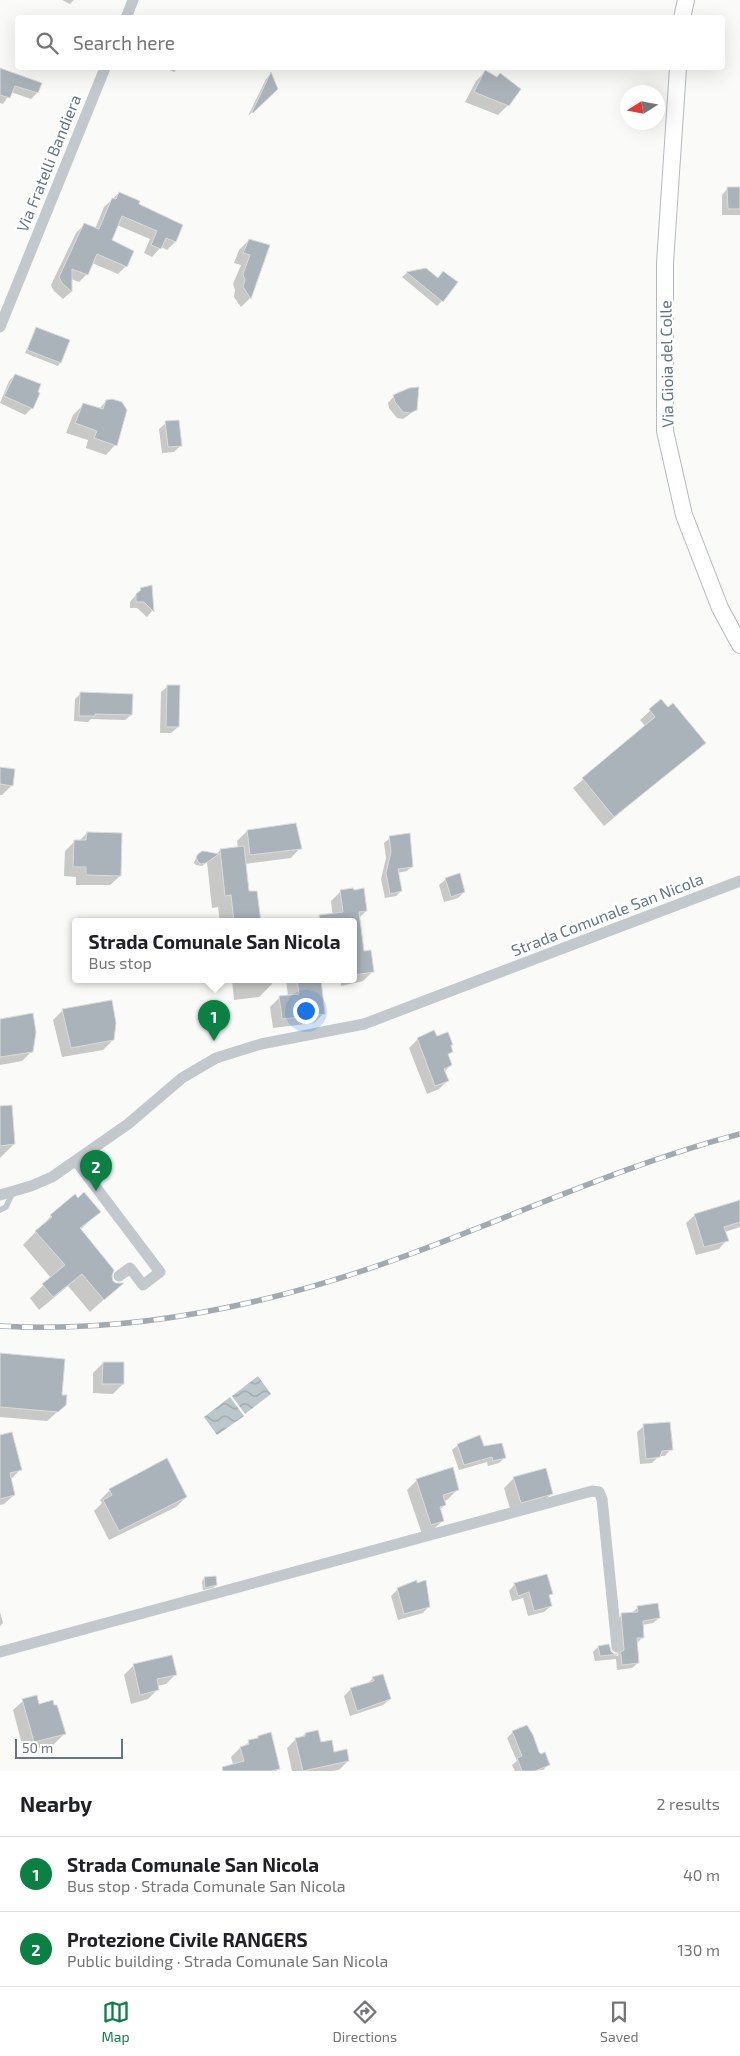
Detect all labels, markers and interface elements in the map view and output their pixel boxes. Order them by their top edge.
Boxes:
search box [15,15,725,70]
icon: search [33,29,61,57]
text: Search here [73,31,175,54]
north arrow [620,85,665,130]
street label: Via Fratelli Bandiera [12,92,84,234]
street label: Via Gioia del Colle [655,300,677,428]
street label: Strada Comunale San Nicola [508,869,706,959]
popup [72,918,357,983]
text: Strada Comunale San Nicola [89,930,341,953]
text: Bus stop [89,953,152,972]
your location [293,998,319,1024]
pin: 1 [198,1000,230,1041]
pin: 2 [80,1150,112,1191]
scale bar [15,1736,122,1759]
text: 50 m [22,1739,53,1756]
text: Nearby [20,1791,92,1816]
text: 2 results [657,1794,720,1813]
text: Strada Comunale San Nicola [67,1853,319,1876]
text: 1 [33,1865,39,1884]
text: 40 m [683,1865,720,1884]
text: Bus stop · Strada Comunale San Nicola [67,1876,345,1895]
text: Protezione Civile RANGERS [67,1928,308,1951]
text: 2 [31,1940,41,1959]
text: 130 m [678,1940,720,1959]
text: Public building · Strada Comunale San Nicola [67,1951,388,1970]
tab: Map [101,1998,130,2045]
tab: Directions [333,1998,397,2045]
tab: Saved [600,1998,639,2045]

